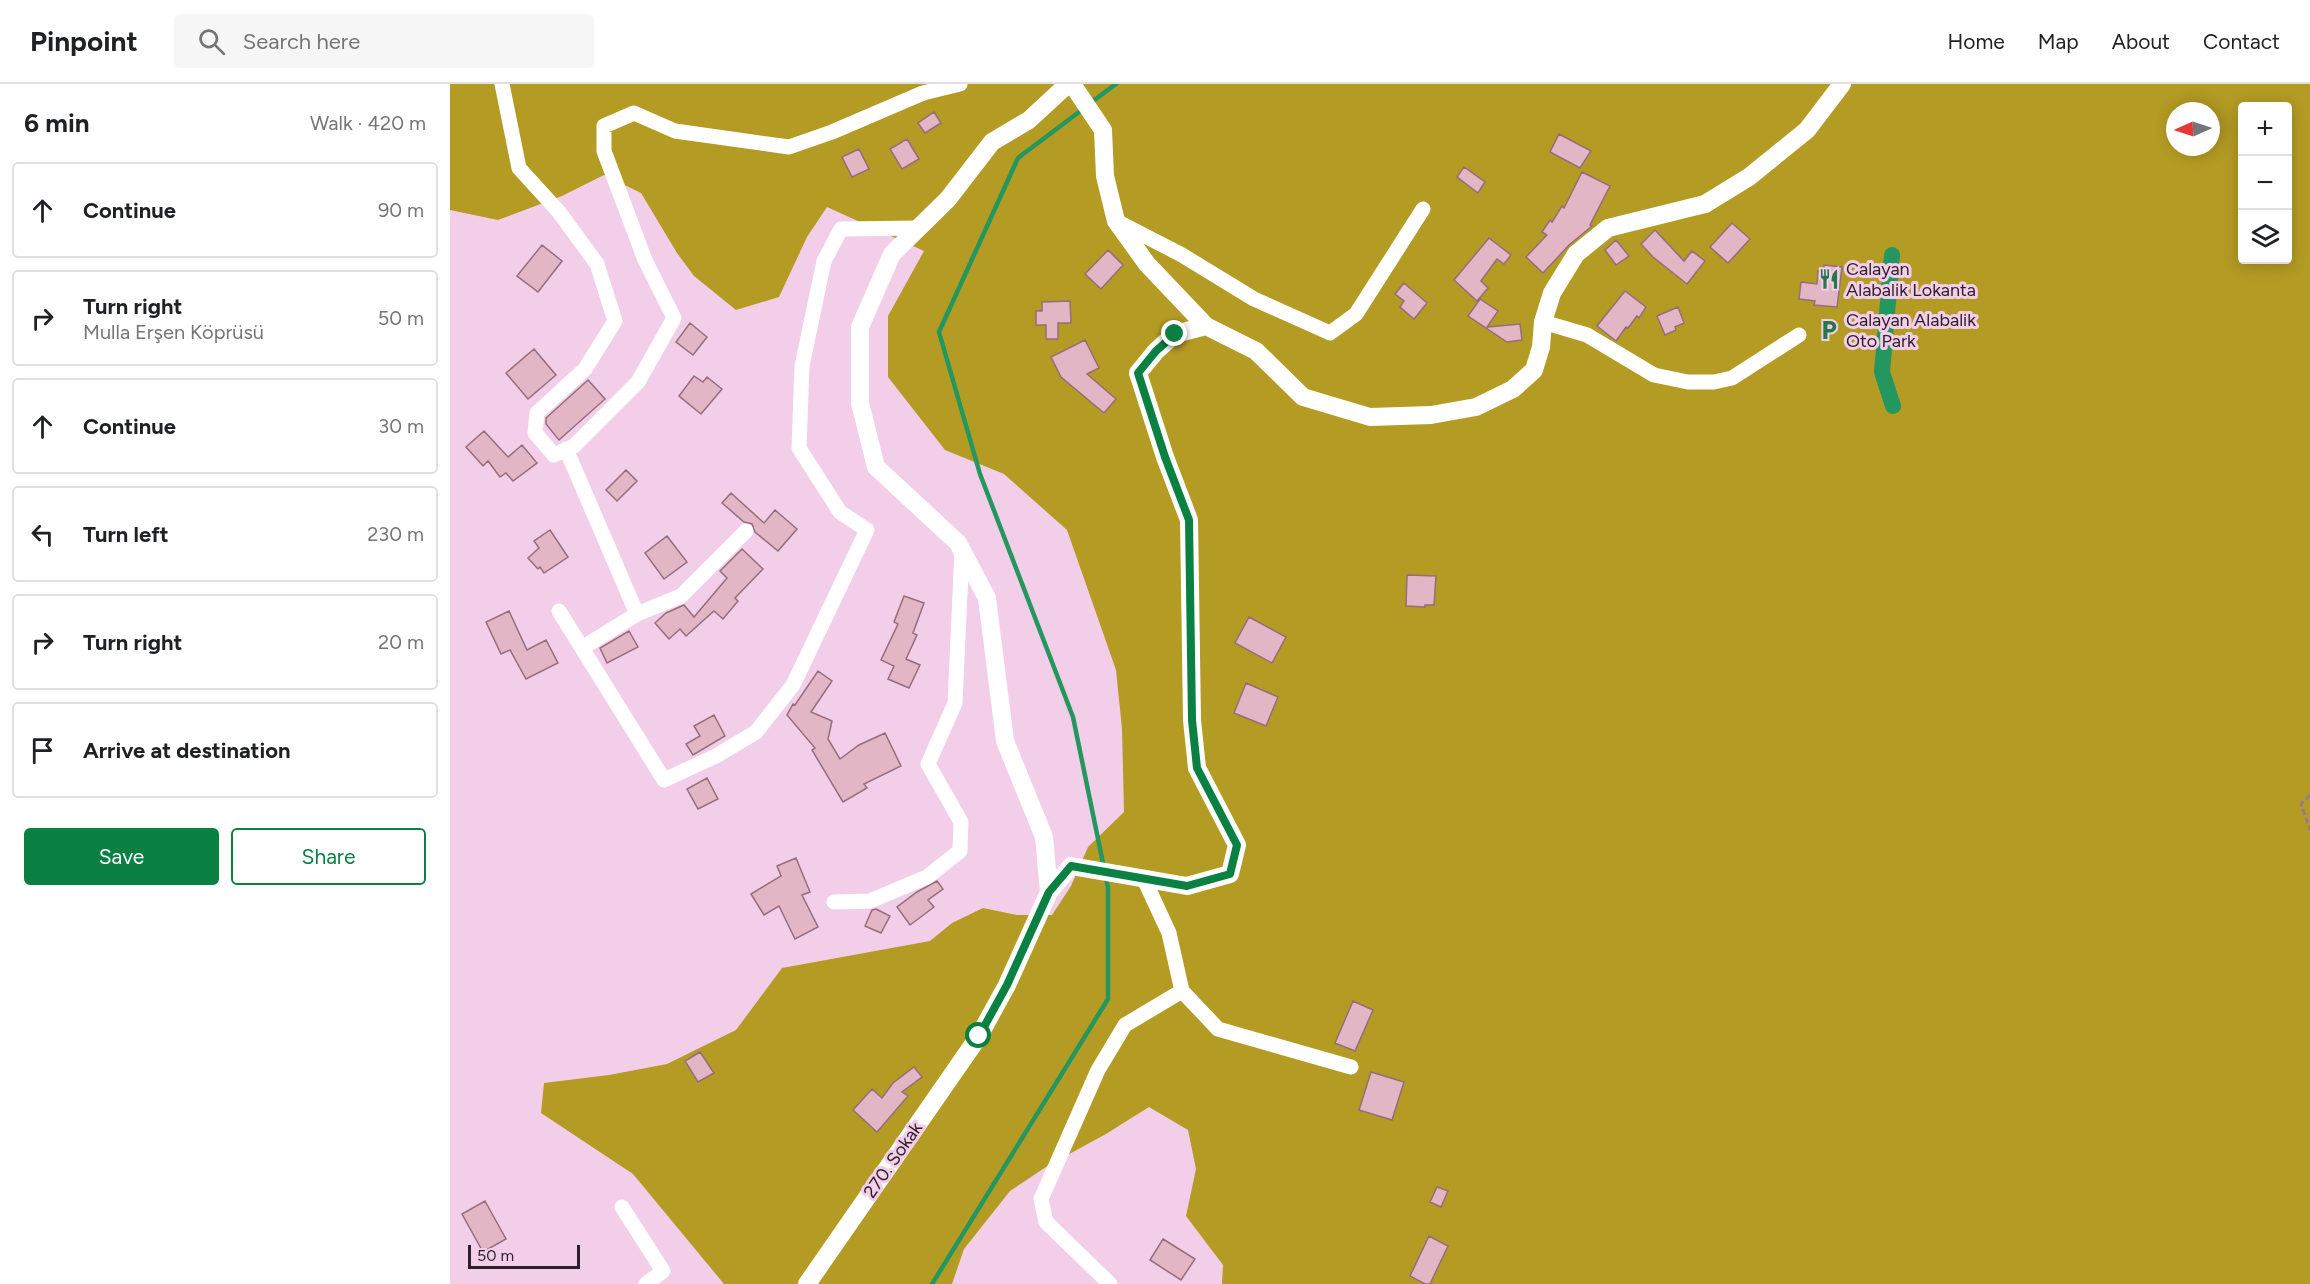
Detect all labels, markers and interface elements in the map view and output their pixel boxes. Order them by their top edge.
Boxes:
search box [174,14,594,68]
text: Pinpoint [30,24,138,58]
icon: search [195,25,228,58]
text: Search here [243,28,360,55]
text: Home [1948,29,2005,54]
text: Map [2038,29,2079,54]
text: About [2112,29,2170,54]
text: Contact [2203,29,2280,54]
north arrow [2166,102,2220,156]
map controls [2238,102,2292,264]
button: + [2238,102,2292,156]
text: 6 min [24,107,90,139]
text: Walk · 420 m [310,111,426,135]
button: − [2238,156,2292,210]
icon: ahead [26,194,59,227]
text: Continue [83,197,176,224]
text: 90 m [378,198,424,222]
button: layers [2238,210,2292,264]
place label: Calayan Alabalik Lokanta [1846,258,1976,301]
restaurant icon: Calayan Alabalik Lokanta [1817,267,1841,291]
text: Turn right [83,293,182,320]
icon: right [26,302,59,335]
text: 50 m [378,306,424,330]
place label: Calayan Alabalik Oto Park [1846,309,1976,352]
parking icon: Calayan Alabalik Oto Park [1817,318,1841,342]
text: Mulla Erşen Köprüsü [83,320,264,344]
route end [1161,320,1187,346]
icon: ahead [26,410,59,443]
text: Continue [83,413,176,440]
text: 30 m [378,414,424,438]
icon: left [26,518,59,551]
text: Turn left [83,521,169,548]
text: 230 m [367,522,424,546]
icon: right [26,626,59,659]
text: Turn right [83,629,182,656]
text: 20 m [378,630,424,654]
icon: arrive [26,734,59,767]
text: Arrive at destination [83,737,291,764]
button: Save [24,828,219,885]
button: Share [231,828,426,885]
route start [965,1022,991,1048]
street label: 270. Sokak [859,1118,927,1202]
scale bar [468,1242,580,1270]
text: 50 m [477,1246,514,1265]

